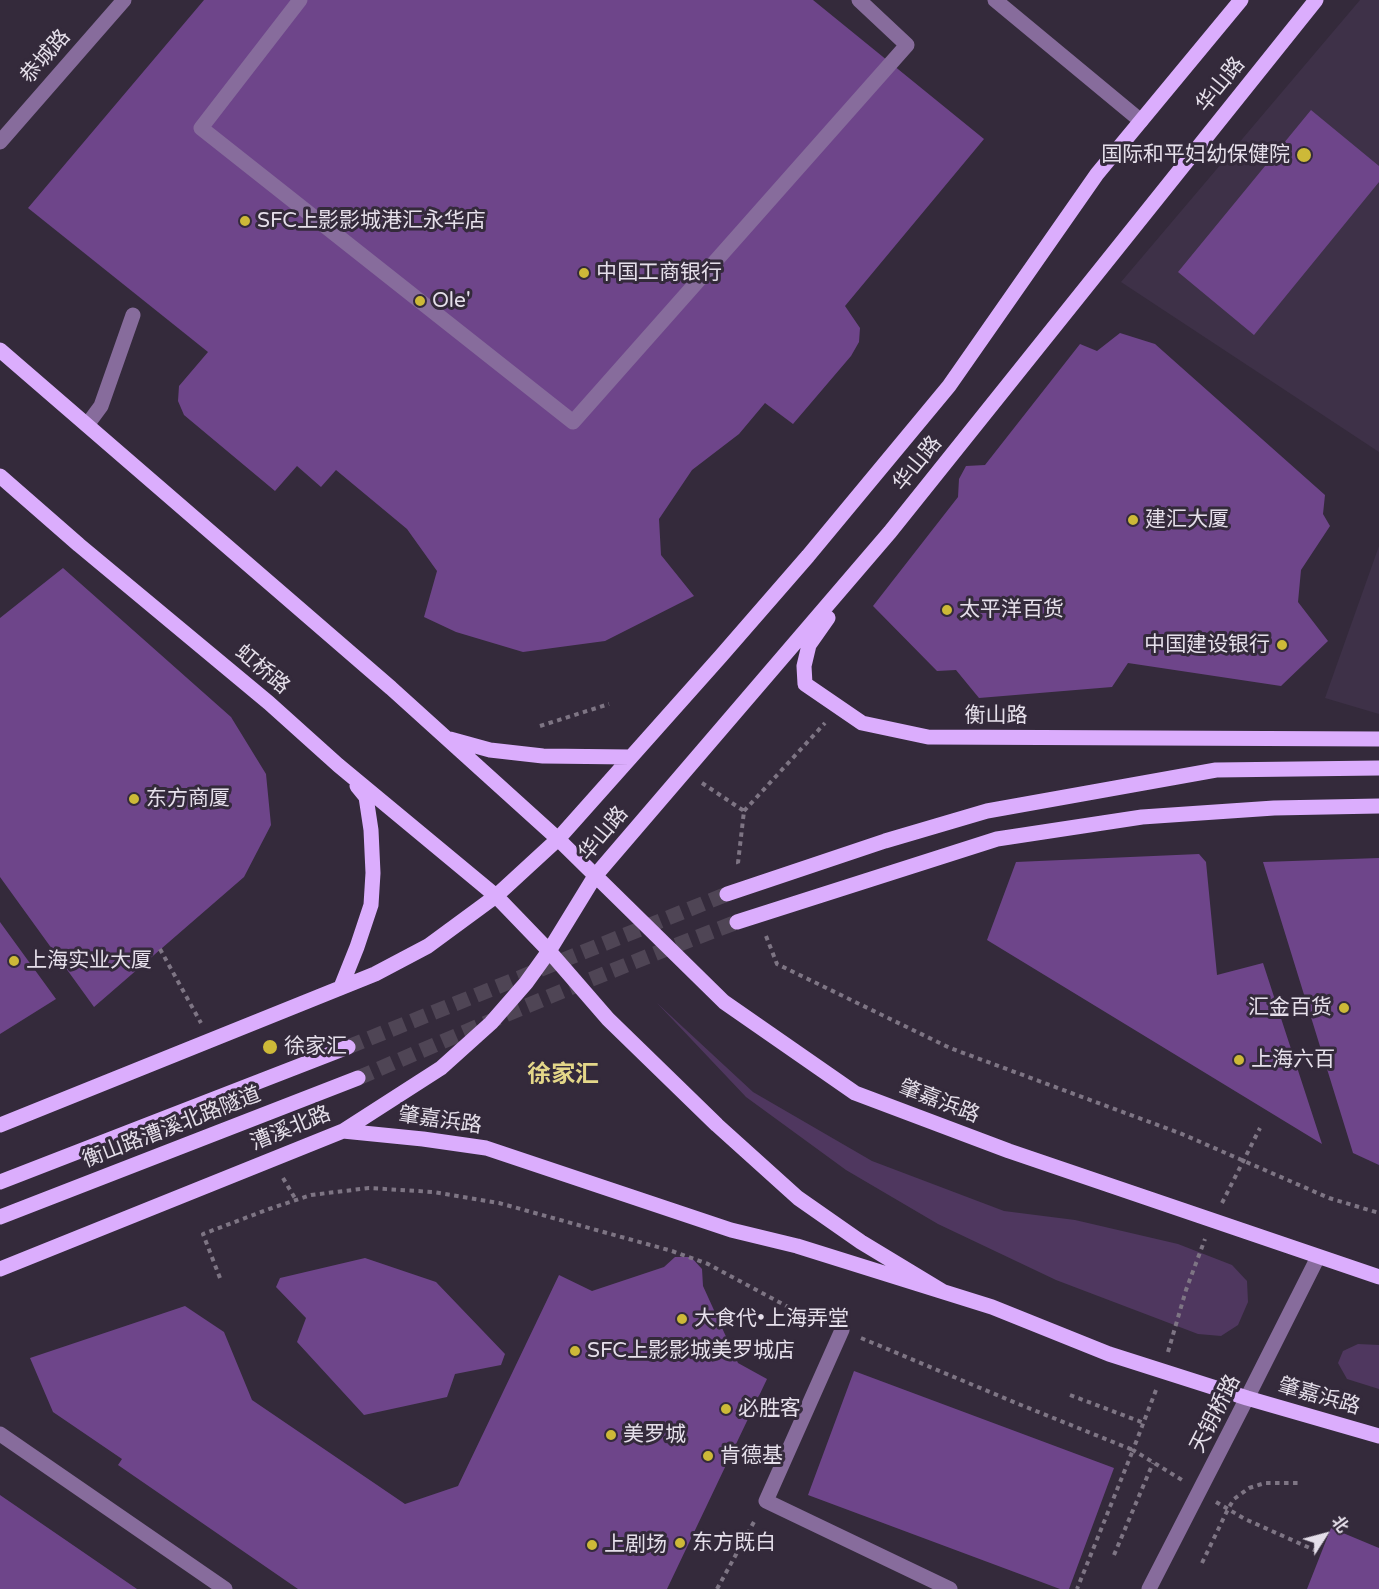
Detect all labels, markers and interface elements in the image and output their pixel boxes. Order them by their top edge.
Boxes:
street label: 恭城路 [16,25,76,89]
street label: 华山路 [1191,53,1251,117]
place label: 国际和平妇幼保健院 [1101,142,1290,168]
marker: 国际和平妇幼保健院 [1295,146,1313,164]
place label: SFC上影影城港汇永华店 [257,208,486,234]
marker: SFC上影影城港汇永华店 [238,214,252,228]
place label: 中国工商银行 [596,260,722,286]
marker: 中国工商银行 [577,266,591,280]
place label: Ole' [432,288,471,314]
marker: Ole' [413,294,427,308]
street label: 华山路 [888,432,948,496]
place label: 建汇大厦 [1145,507,1229,533]
marker: 建汇大厦 [1126,513,1140,527]
place label: 太平洋百货 [959,597,1064,623]
marker: 太平洋百货 [940,603,954,617]
place label: 中国建设银行 [1144,632,1270,658]
marker: 中国建设银行 [1275,638,1289,652]
street label: 虹桥路 [230,640,294,700]
street label: 衡山路 [965,703,1027,729]
place label: 东方商厦 [146,786,230,812]
marker: 东方商厦 [127,792,141,806]
street label: 华山路 [574,802,634,866]
place label: 上海实业大厦 [26,948,152,974]
marker: 上海实业大厦 [7,954,21,968]
place label: 汇金百货 [1248,995,1332,1021]
marker: 汇金百货 [1337,1001,1351,1015]
place label: 徐家汇 [284,1034,347,1060]
marker: 徐家汇 [261,1038,279,1056]
place label: 上海六百 [1251,1047,1335,1073]
marker: 上海六百 [1232,1053,1246,1067]
district label: 徐家汇 [527,1062,599,1090]
street label: 肇嘉浜路 [895,1075,983,1129]
street label: 衡山路漕溪北路隧道 [79,1082,265,1174]
street label: 漕溪北路 [247,1102,335,1156]
street label: 肇嘉浜路 [397,1103,483,1139]
place label: 大食代•上海弄堂 [694,1306,849,1332]
marker: 大食代•上海弄堂 [675,1312,689,1326]
place label: SFC上影影城美罗城店 [587,1338,795,1364]
marker: SFC上影影城美罗城店 [568,1344,582,1358]
street label: 天钥桥路 [1186,1371,1246,1457]
street label: 肇嘉浜路 [1275,1373,1363,1421]
place label: 必胜客 [738,1396,801,1422]
marker: 必胜客 [719,1402,733,1416]
place label: 美罗城 [623,1422,686,1448]
marker: 美罗城 [604,1428,618,1442]
place label: 肯德基 [720,1443,783,1469]
marker: 肯德基 [701,1449,715,1463]
north arrow [1295,1505,1355,1565]
text: 北 [1327,1512,1352,1537]
place label: 东方既白 [692,1530,776,1556]
place label: 上剧场 [604,1532,667,1558]
marker: 东方既白 [673,1536,687,1550]
marker: 上剧场 [585,1538,599,1552]

